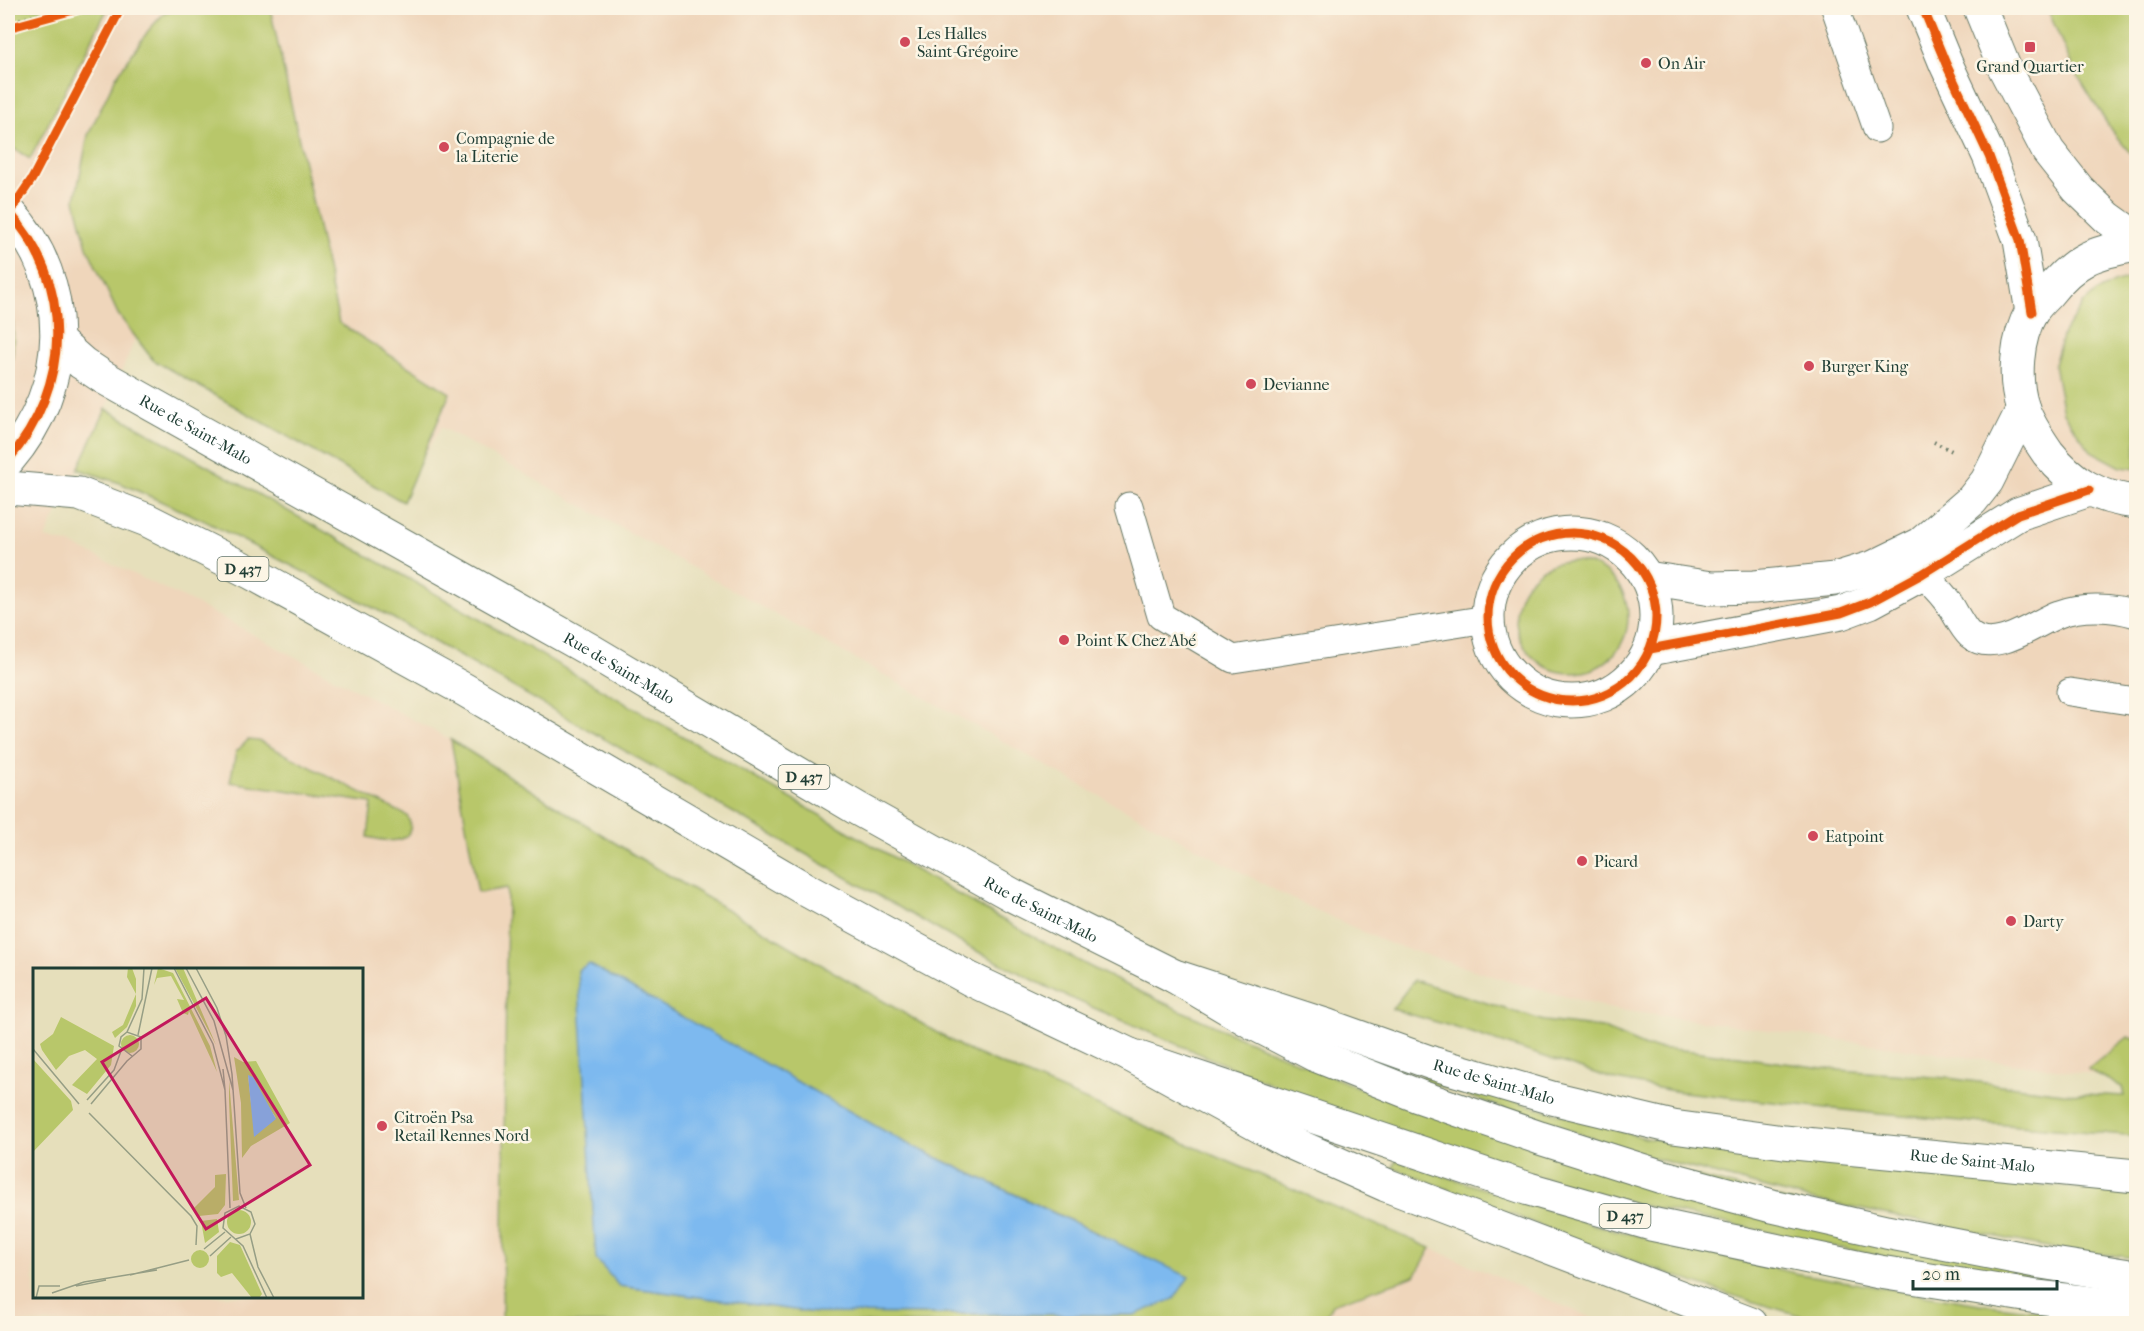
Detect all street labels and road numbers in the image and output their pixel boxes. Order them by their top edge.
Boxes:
street label: Rue de Saint-Malo [136,390,255,469]
road number: D 437 [218,557,268,581]
street label: Rue de Saint-Malo [560,628,678,708]
road number: D 437 [778,765,830,789]
street label: Rue de Saint-Malo [980,872,1101,946]
street label: Rue de Saint-Malo [1431,1055,1557,1108]
street label: Rue de Saint-Malo [1909,1145,2036,1176]
road number: D 437 [1600,1204,1650,1228]

